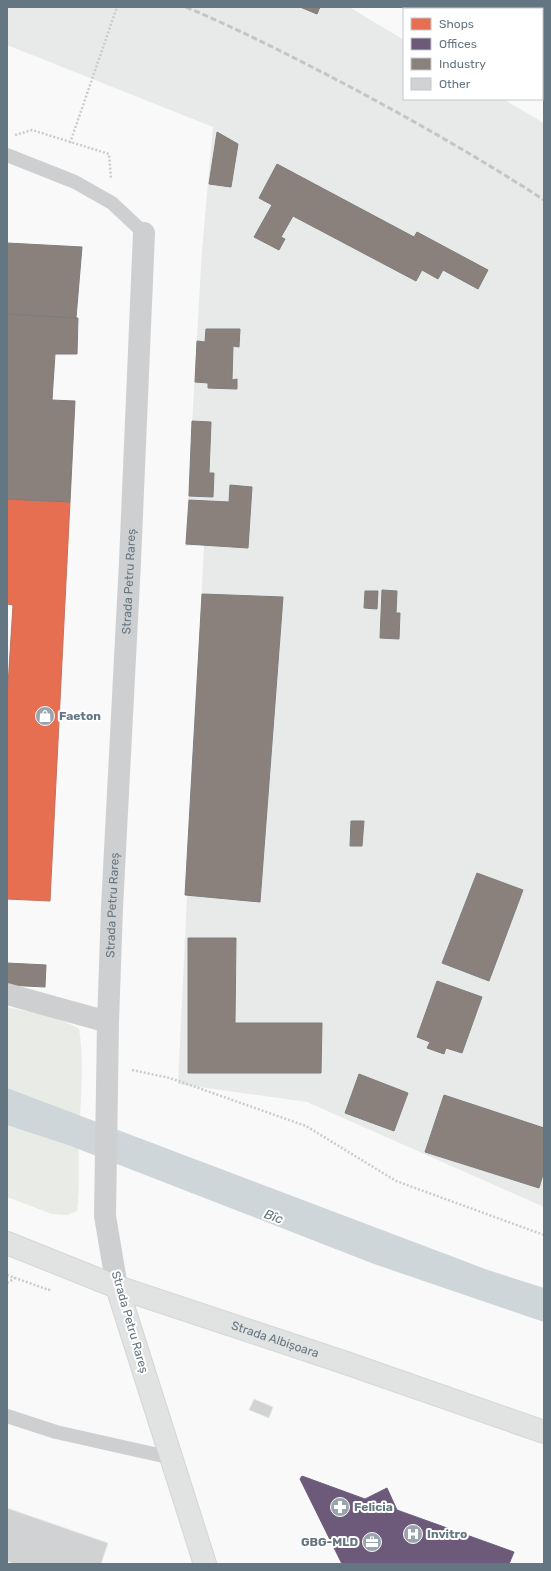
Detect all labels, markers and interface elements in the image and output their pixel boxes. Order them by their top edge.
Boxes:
legend [403,8,543,100]
text: Shops [439,17,474,31]
text: Offices [439,37,477,51]
text: Industry [439,57,486,71]
text: Other [439,77,471,91]
street label: Strada Petru Rareș [119,529,138,635]
shop icon: Faeton [34,705,56,727]
place label: Faeton [59,709,101,723]
street label: Strada Petru Rareș [103,852,122,958]
water label: Bîc [262,1206,285,1227]
street label: Strada Petru Rareș [109,1269,151,1375]
street label: Strada Albișoara [229,1318,321,1360]
pharmacy icon: Felicia [329,1496,351,1518]
place label: Felicia [354,1500,393,1514]
hospital icon: Invitro [402,1523,424,1545]
place label: Invitro [427,1527,467,1541]
office icon: GBG-MLD [361,1531,383,1553]
place label: GBG-MLD [301,1535,358,1549]

